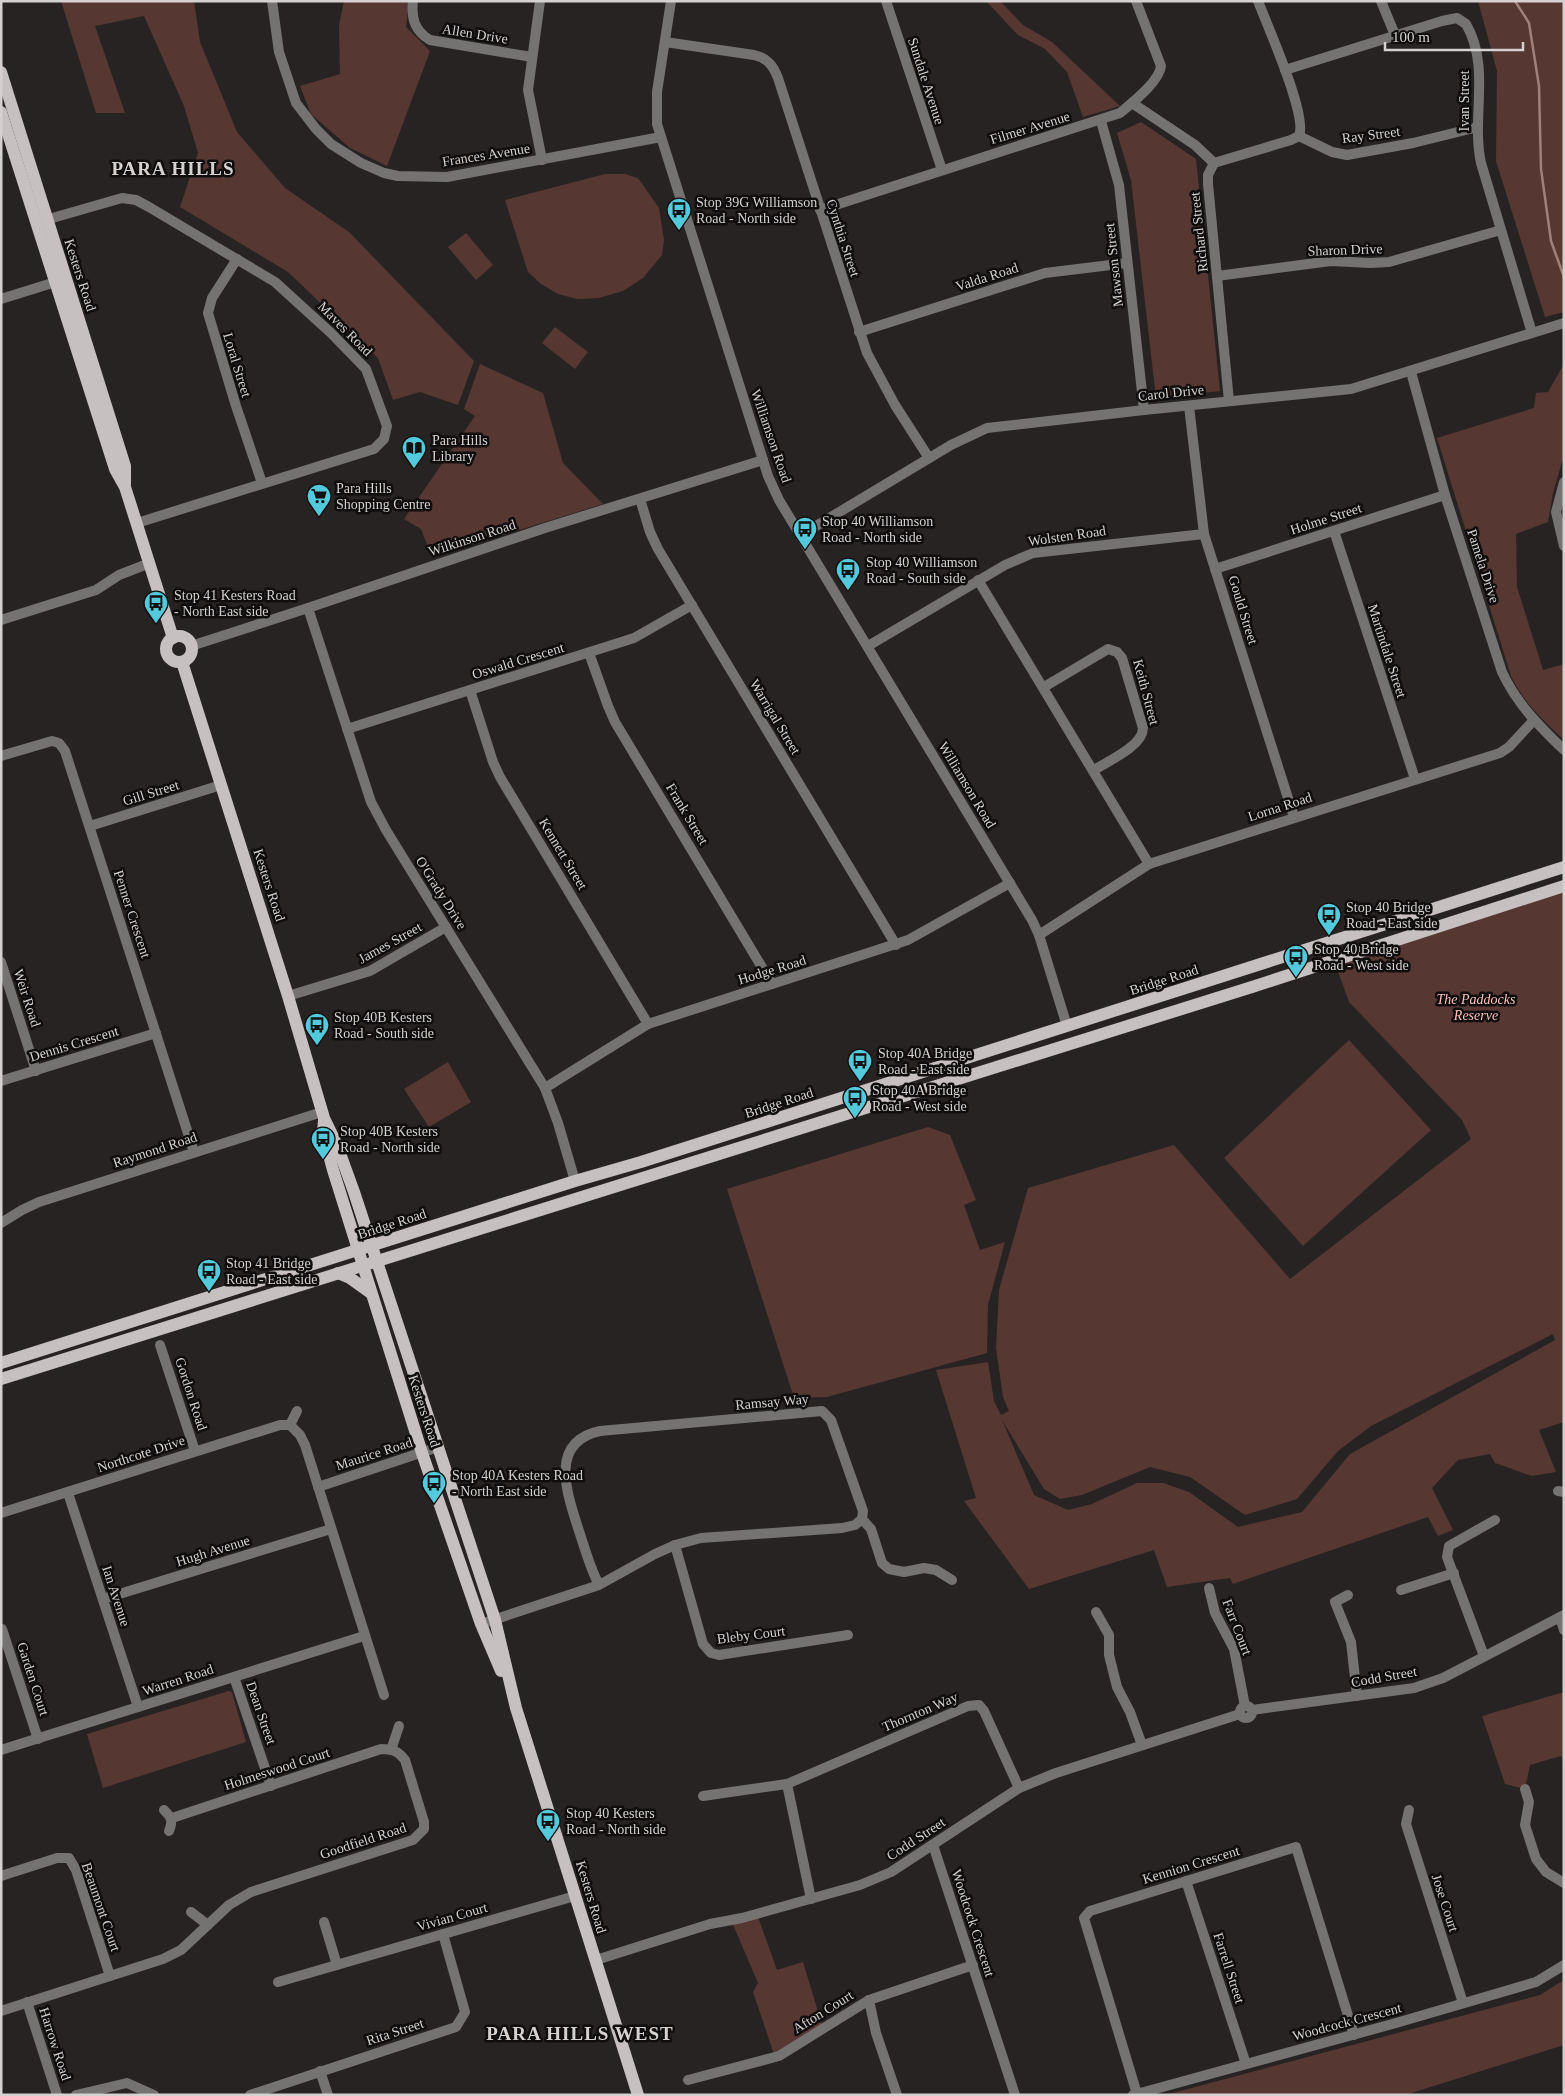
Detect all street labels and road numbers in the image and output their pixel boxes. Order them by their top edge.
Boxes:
street label: Allen Drive [441,21,509,47]
street label: Sundale Avenue [905,36,947,126]
street label: Ivan Street [1457,70,1472,132]
street label: Filmer Avenue [988,109,1072,147]
street label: Ray Street [1341,124,1401,146]
street label: Frances Avenue [441,141,531,169]
street label: Richard Street [1187,191,1211,273]
street label: Cynthia Street [823,197,863,279]
street label: Mawson Street [1102,222,1126,308]
street label: Kesters Road [61,237,99,313]
street label: Sharon Drive [1307,241,1383,259]
street label: Valda Road [954,260,1020,294]
street label: Maves Road [315,299,375,359]
street label: Loral Street [220,331,254,399]
street label: Carol Drive [1137,382,1205,404]
street label: Williamson Road [748,387,794,485]
street label: Holme Street [1288,500,1364,538]
street label: Wilkinson Road [426,517,518,559]
street label: Wolsten Road [1027,523,1107,549]
street label: Pamela Drive [1464,527,1502,605]
street label: Gould Street [1225,574,1261,646]
street label: Martindale Street [1365,602,1409,700]
street label: Oswald Crescent [470,640,566,682]
street label: Keith Street [1130,658,1162,727]
street label: Warrigal Street [747,677,803,757]
street label: Williamson Road [935,739,999,831]
street label: Gill Street [121,777,181,809]
street label: Frank Street [663,781,711,847]
street label: Lorna Road [1246,790,1314,824]
street label: Kennett Street [536,816,590,892]
street label: Kesters Road [250,847,288,923]
street label: O'Grady Drive [413,854,469,932]
street label: Penner Crescent [111,868,153,960]
street label: James Street [356,919,425,967]
street label: Hodge Road [736,953,808,987]
street label: Bridge Road [1128,962,1200,998]
street label: Weir Road [11,967,43,1029]
street label: Dennis Crescent [28,1023,120,1065]
street label: Bridge Road [743,1085,815,1121]
street label: Raymond Road [111,1129,199,1171]
street label: Bridge Road [356,1206,428,1242]
street label: Gordon Road [172,1356,210,1432]
street label: Kesters Road [405,1373,443,1449]
street label: Ramsay Way [735,1391,809,1413]
street label: Northcote Drive [95,1433,187,1475]
street label: Maurice Road [334,1435,414,1473]
street label: Hugh Avenue [174,1533,252,1569]
street label: Ian Avenue [99,1564,133,1628]
street label: Farr Court [1219,1597,1255,1657]
street label: Bleby Court [716,1623,786,1647]
street label: Garden Court [14,1640,52,1718]
street label: Warren Road [141,1661,215,1699]
street label: Codd Street [1350,1664,1418,1690]
street label: Dean Street [243,1679,279,1747]
street label: Thornton Way [880,1689,960,1735]
street label: Holmeswood Court [222,1745,332,1793]
street label: Codd Street [884,1815,948,1863]
street label: Goodfield Road [318,1820,408,1862]
street label: Kennion Crescent [1141,1843,1241,1887]
street label: Kesters Road [573,1859,609,1935]
street label: Beaumont Court [79,1861,123,1953]
street label: Woodcock Crescent [949,1867,997,1979]
street label: Jose Court [1429,1872,1461,1934]
street label: Vivian Court [415,1900,489,1934]
street label: Farrell Street [1211,1931,1248,2005]
street label: Afton Court [790,1988,856,2036]
street label: Woodcock Crescent [1291,2000,1403,2044]
street label: Harrow Road [36,2006,74,2082]
street label: Rita Street [364,2016,426,2048]

